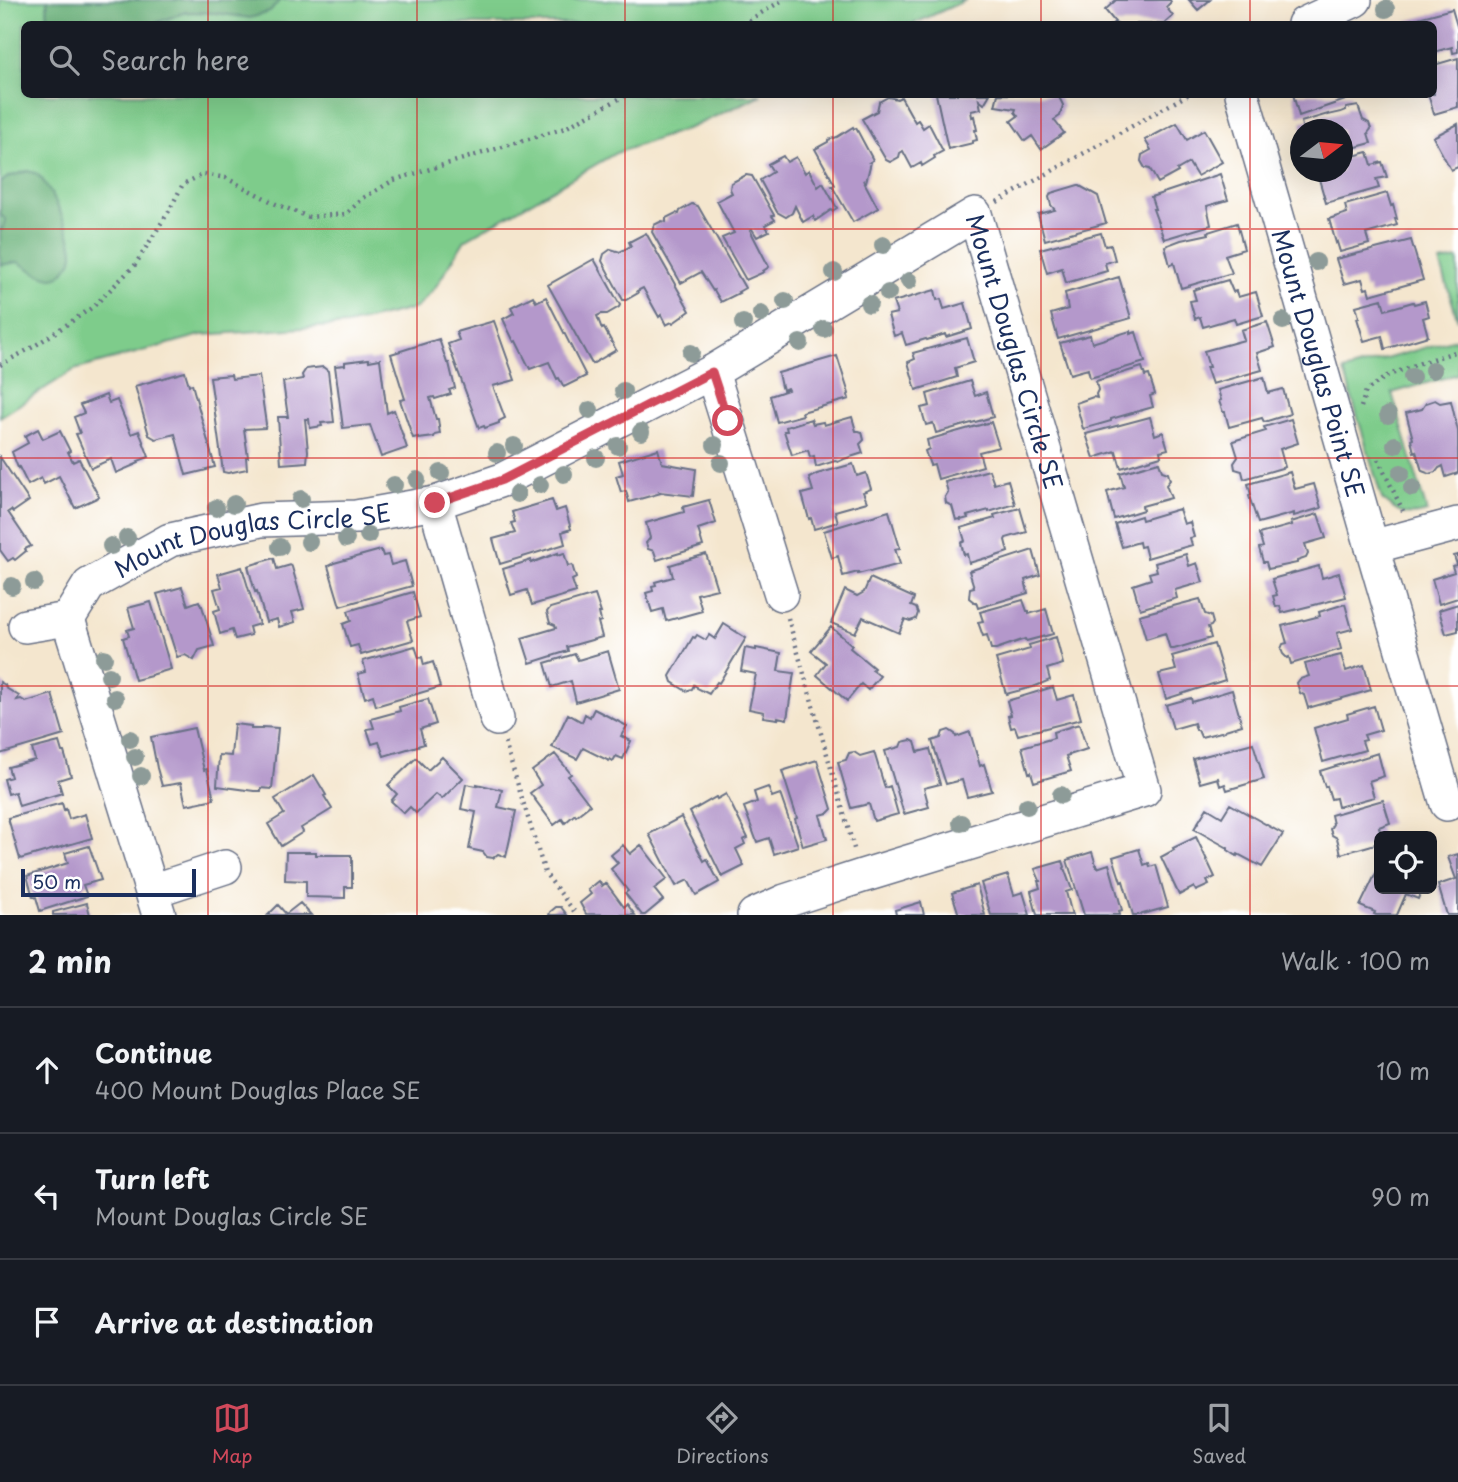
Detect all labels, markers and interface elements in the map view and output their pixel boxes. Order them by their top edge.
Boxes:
search box [21,21,1437,98]
text: Search here [101,40,250,79]
icon: search [45,41,83,79]
north arrow [1290,119,1353,182]
street label: Mount Douglas Circle SE [958,209,1073,494]
street label: Mount Douglas Point SE [1264,224,1375,502]
route start [712,405,743,436]
route end [419,487,450,518]
street label: Mount Douglas Circle SE [107,493,394,586]
map controls [1374,831,1437,894]
button: locate [1374,831,1437,894]
scale bar [21,866,196,898]
text: 50 m [32,867,81,895]
text: 2 min [28,938,112,983]
text: Walk · 100 m [1281,943,1430,978]
text: Continue [95,1033,212,1072]
icon: ahead [28,1051,66,1089]
text: 10 m [1376,1053,1430,1088]
text: 400 Mount Douglas Place SE [95,1072,421,1107]
text: Turn left [95,1159,210,1198]
icon: left [28,1177,66,1215]
text: 90 m [1371,1179,1430,1214]
text: Mount Douglas Circle SE [95,1198,369,1233]
icon: arrive [28,1303,66,1341]
text: Arrive at destination [95,1303,374,1342]
tab: Map [212,1399,252,1469]
tab: Directions [676,1399,769,1469]
tab: Saved [1192,1399,1246,1469]

